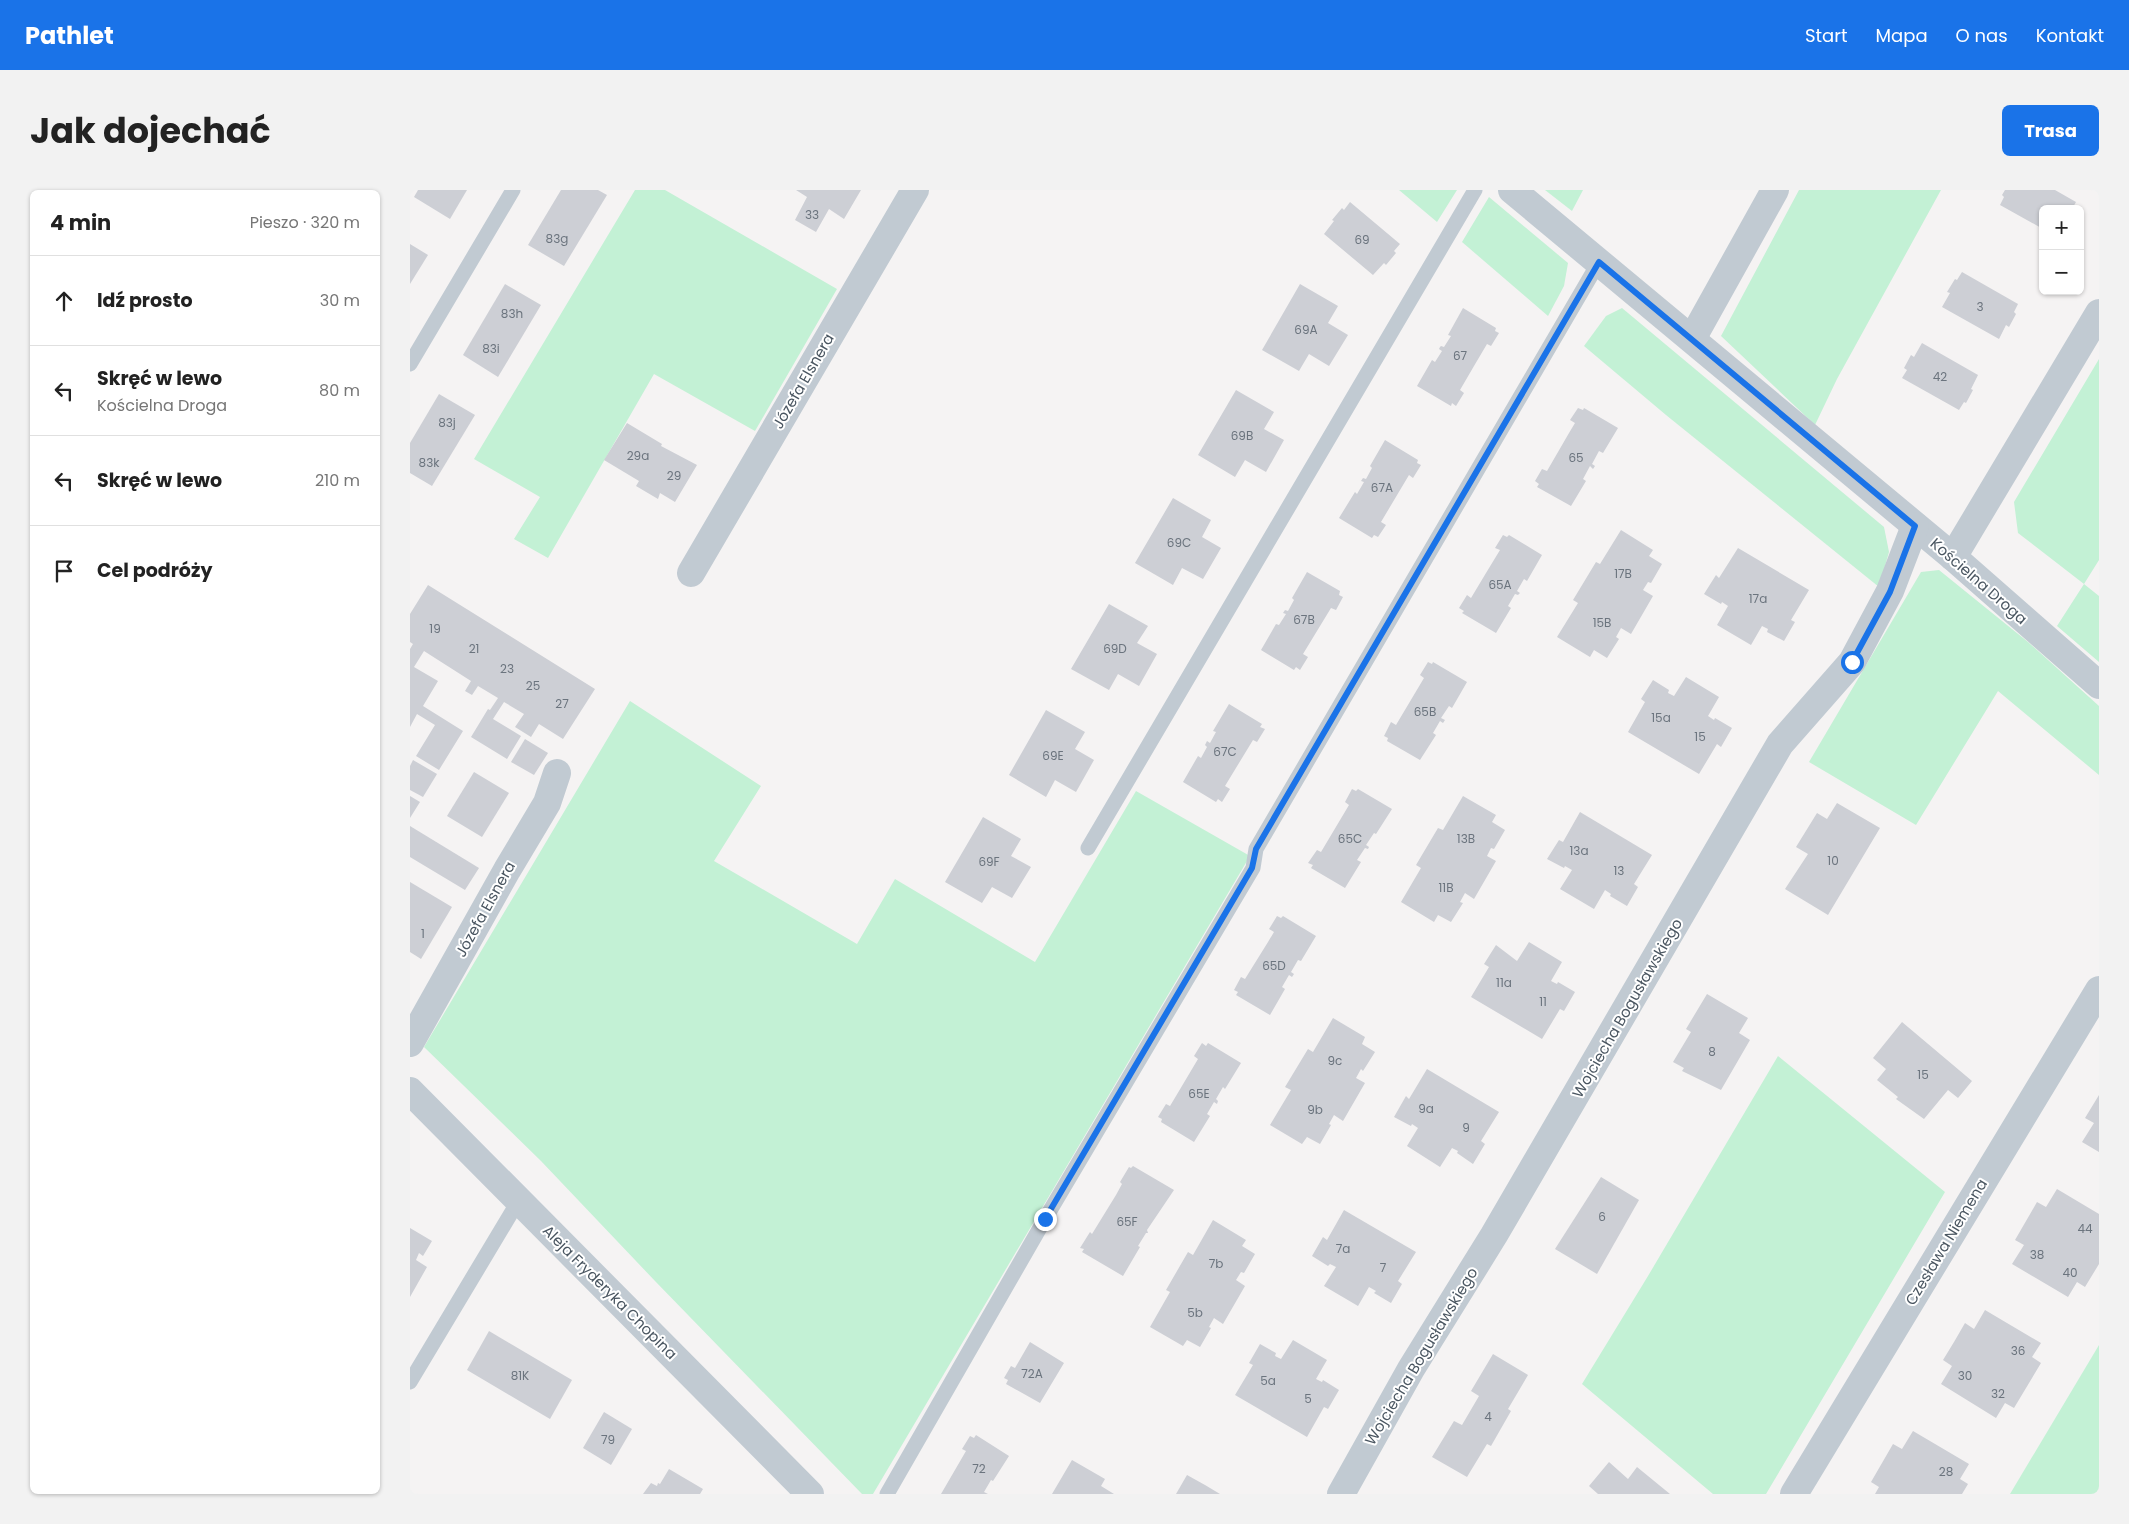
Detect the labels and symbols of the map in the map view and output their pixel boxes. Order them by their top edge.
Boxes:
house number: 33 [805,206,819,223]
house number: 83g [546,230,568,247]
house number: 69 [1354,231,1370,248]
house number: 3 [1976,298,1984,315]
house number: 83h [501,305,523,322]
house number: 69A [1294,321,1318,338]
street label: Józefa Elsnera [767,330,839,432]
house number: 83i [482,340,500,357]
house number: 67 [1453,347,1468,364]
house number: 42 [1933,368,1947,385]
house number: 83j [438,414,456,431]
house number: 69B [1231,427,1253,444]
house number: 29a [627,447,649,464]
house number: 65 [1568,449,1584,466]
house number: 83k [419,454,440,471]
house number: 29 [667,467,681,484]
house number: 67A [1371,479,1393,496]
street label: Kościelna Droga [1926,533,2032,629]
house number: 69C [1167,534,1191,551]
house number: 17B [1614,565,1632,582]
house number: 65A [1488,576,1512,593]
house number: 17a [1749,590,1767,607]
house number: 67B [1293,611,1315,628]
house number: 15B [1593,614,1611,631]
house number: 19 [429,620,441,637]
house number: 21 [469,640,479,657]
house number: 69D [1103,640,1127,657]
route start [1841,651,1864,674]
house number: 23 [500,660,514,677]
house number: 25 [526,677,540,694]
house number: 27 [555,695,569,712]
house number: 65B [1414,703,1436,720]
house number: 15a [1651,709,1671,726]
house number: 15 [1694,728,1706,745]
house number: 67C [1213,743,1237,760]
house number: 69E [1042,747,1064,764]
house number: 65C [1338,830,1362,847]
house number: 13B [1457,830,1475,847]
house number: 13a [1569,842,1589,859]
house number: 10 [1827,852,1839,869]
house number: 69F [978,853,1000,870]
street label: Józefa Elsnera [450,857,520,961]
house number: 13 [1614,862,1624,879]
house number: 11B [1438,879,1454,896]
street label: Wojciecha Bogusławskiego [1567,915,1687,1101]
house number: 1 [421,925,425,942]
house number: 65D [1262,957,1286,974]
house number: 11a [1496,974,1512,991]
house number: 11 [1539,993,1547,1010]
house number: 8 [1708,1043,1716,1060]
house number: 9c [1328,1052,1342,1069]
house number: 15 [1917,1066,1929,1083]
house number: 65E [1188,1085,1210,1102]
house number: 9a [1418,1100,1434,1117]
house number: 9b [1307,1101,1323,1118]
house number: 9 [1462,1119,1470,1136]
street label: Czesława Niemena [1900,1175,1992,1309]
route end [1034,1208,1057,1231]
house number: 6 [1598,1208,1606,1225]
house number: 65F [1116,1213,1138,1230]
street label: Aleja Fryderyka Chopina [538,1220,682,1364]
house number: 44 [2077,1220,2093,1237]
house number: 7a [1336,1240,1350,1257]
house number: 38 [2030,1246,2044,1263]
house number: 7b [1209,1255,1223,1272]
house number: 7 [1380,1259,1387,1276]
street label: Wojciecha Bogusławskiego [1360,1263,1482,1449]
house number: 40 [2062,1264,2078,1281]
house number: 5b [1187,1304,1203,1321]
house number: 36 [2011,1342,2025,1359]
house number: 72A [1021,1365,1043,1382]
house number: 81K [511,1367,529,1384]
house number: 30 [1958,1367,1972,1384]
house number: 5a [1260,1372,1276,1389]
house number: 32 [1991,1385,2005,1402]
house number: 5 [1304,1390,1312,1407]
house number: 4 [1484,1408,1492,1425]
house number: 79 [601,1431,615,1448]
house number: 72 [972,1460,986,1477]
house number: 28 [1939,1463,1953,1480]

